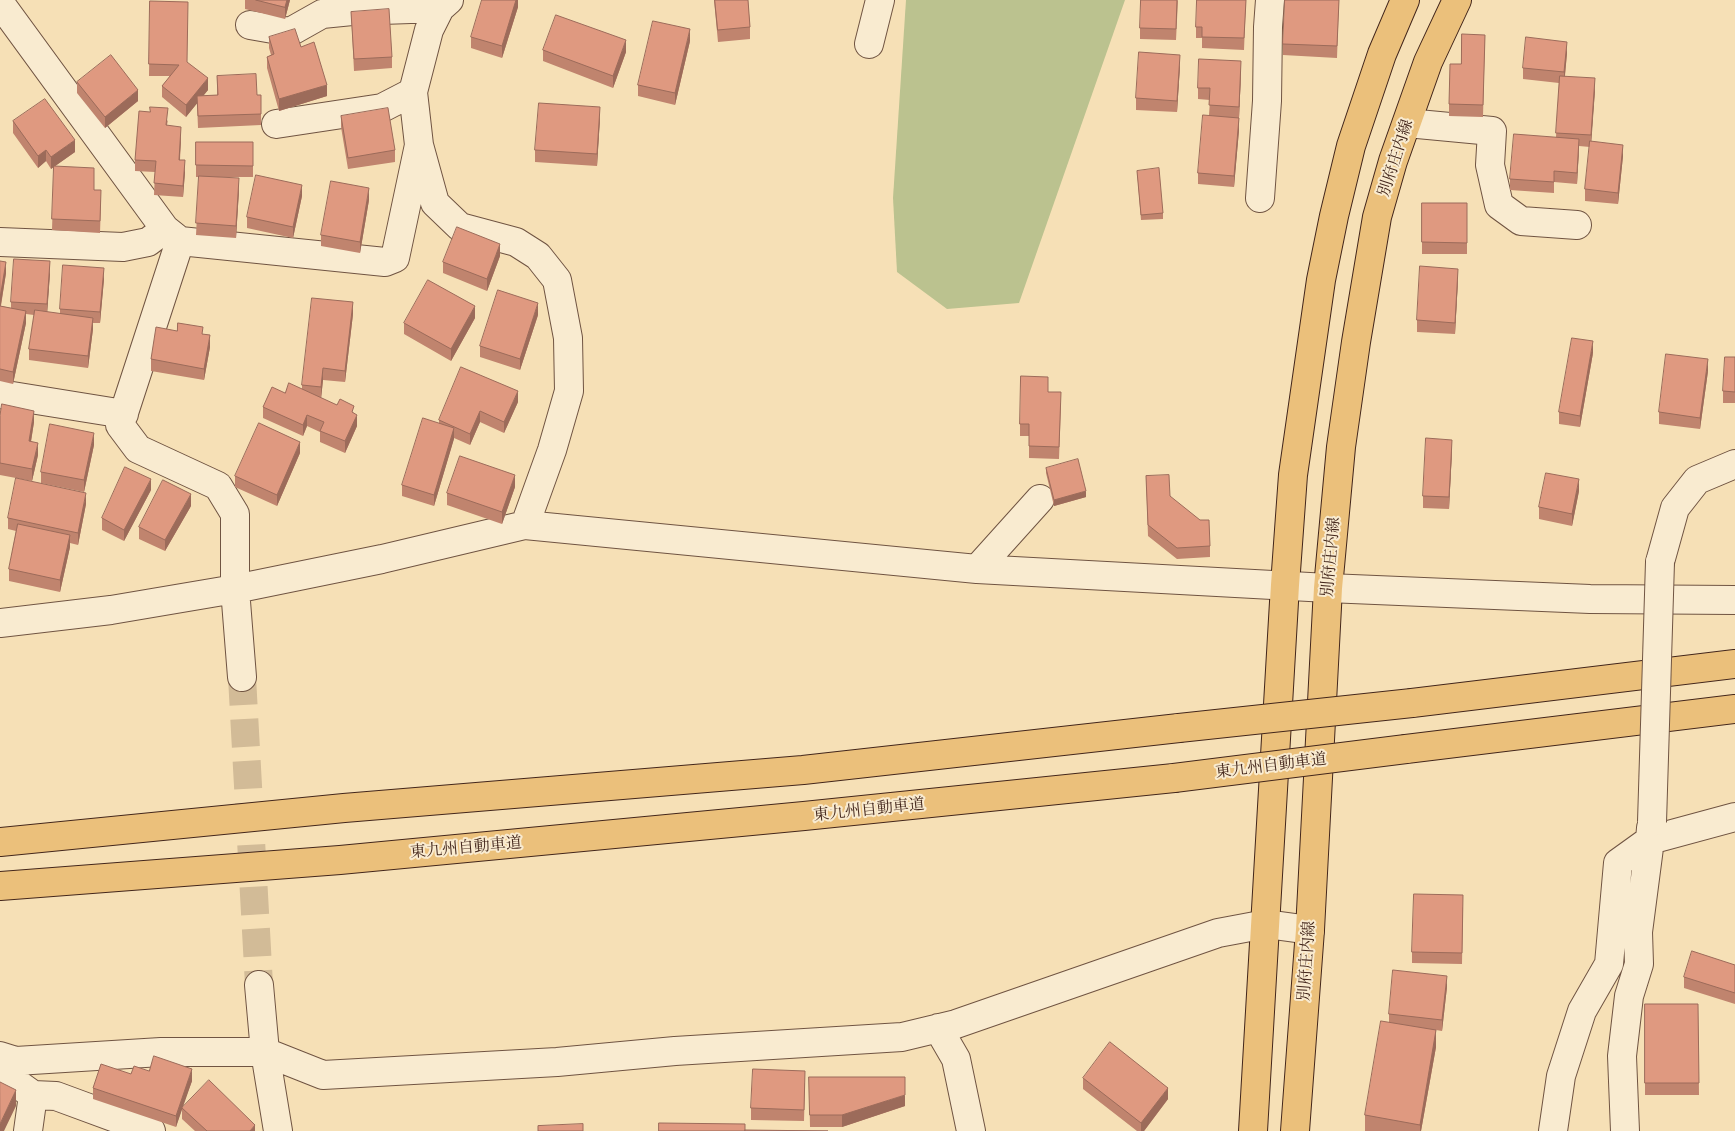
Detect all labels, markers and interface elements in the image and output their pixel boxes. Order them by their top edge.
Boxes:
street label: 別府庄内線 [1375,117,1417,199]
street label: 別府庄内線 [1318,516,1344,598]
street label: 東九州自動車道 [1214,750,1328,782]
street label: 東九州自動車道 [812,795,926,825]
street label: 東九州自動車道 [409,834,523,862]
street label: 別府庄内線 [1295,920,1319,1002]

